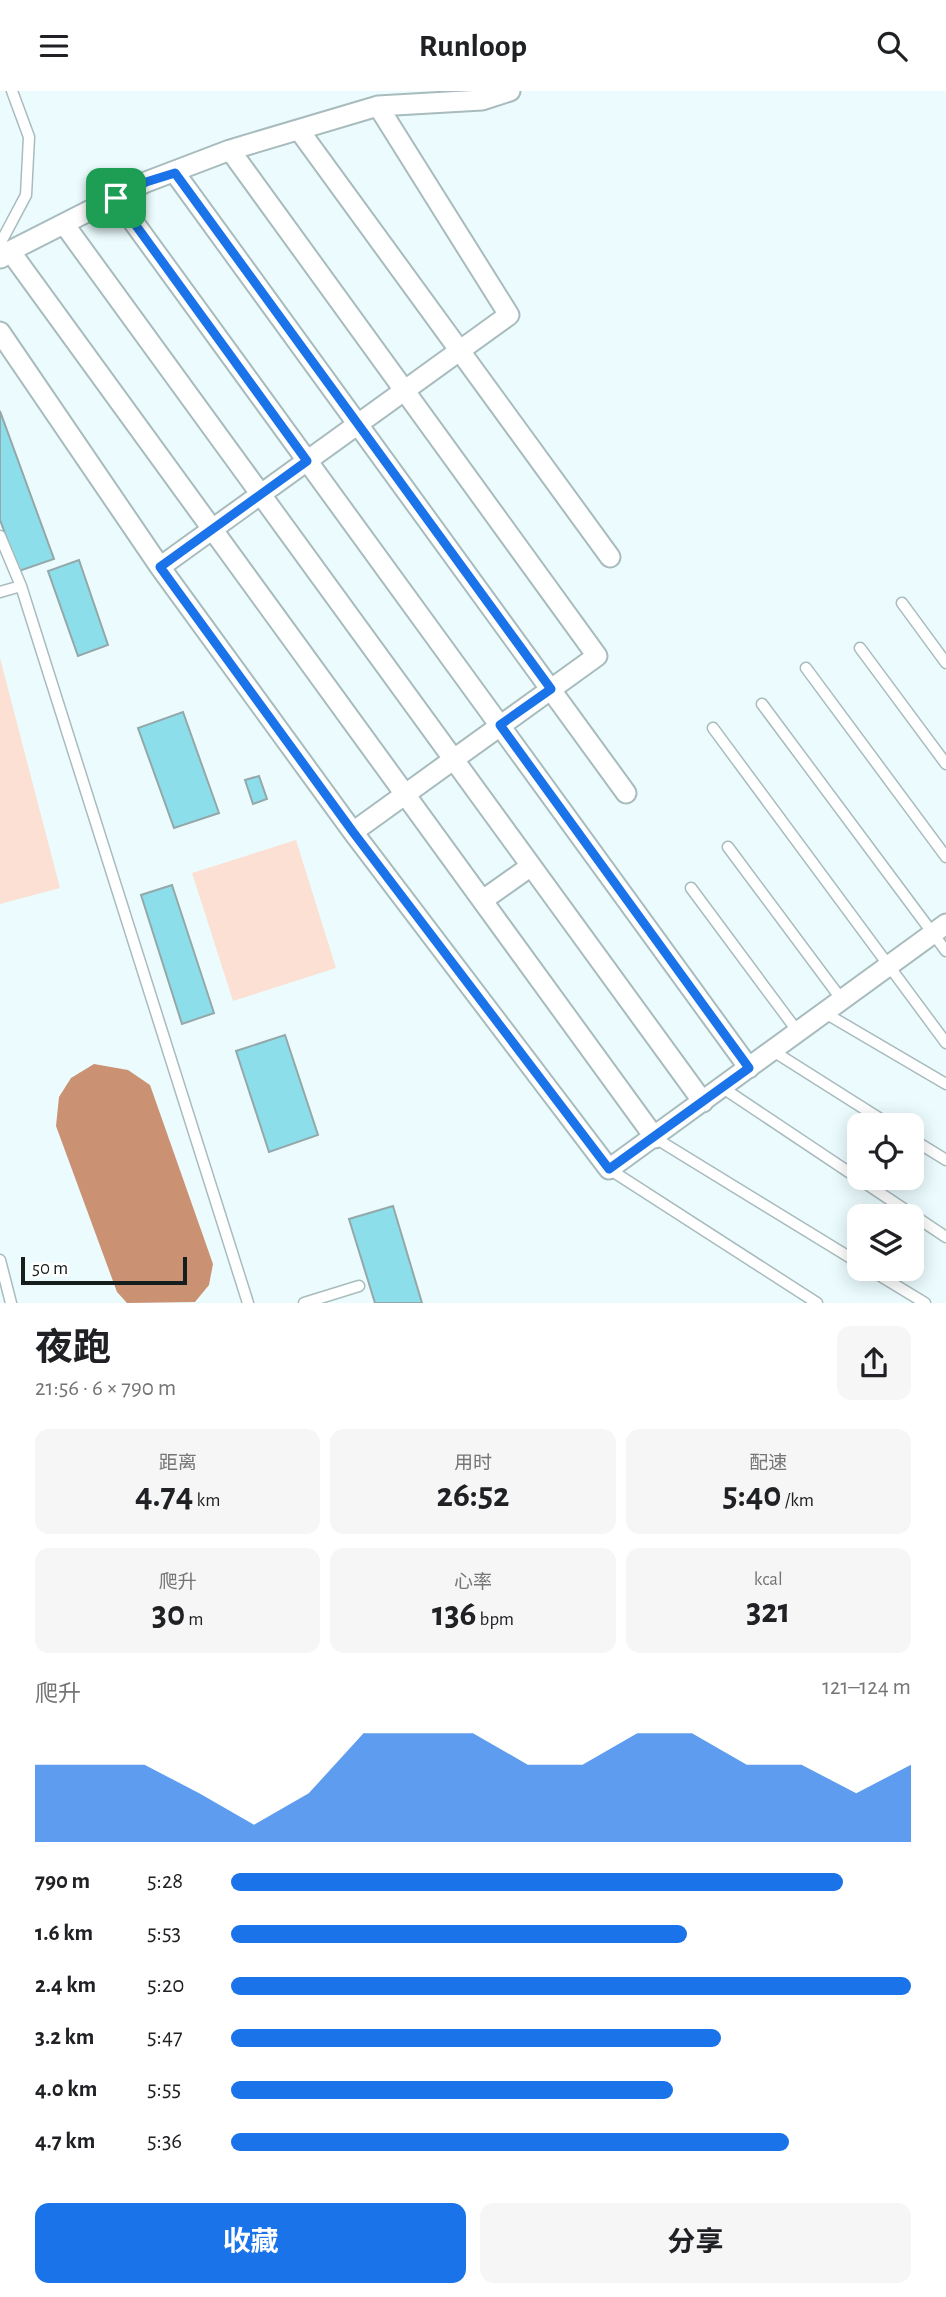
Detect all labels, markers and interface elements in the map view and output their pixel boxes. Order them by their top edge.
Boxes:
icon: menu [35,27,73,65]
icon: search [873,27,911,65]
text: Runloop [419,30,527,62]
pin [86,168,146,228]
icon: arrive [97,179,135,217]
map controls [847,1113,924,1281]
button: locate [847,1113,924,1190]
button: layers [847,1204,924,1281]
scale bar [21,1254,187,1286]
text: 50 m [32,1259,68,1278]
button: share [837,1326,911,1400]
text: 夜跑 [35,1330,111,1368]
text: 21:56 · 6 × 790 m [35,1377,176,1400]
text: 距离 [159,1454,197,1473]
text: 用时 [454,1454,492,1473]
text: 配速 [749,1454,787,1473]
text: 4.74 [135,1478,193,1513]
text: 26:52 [436,1478,510,1513]
text: 5:40 [723,1478,782,1513]
text: km [193,1491,220,1510]
text: /km [782,1491,814,1510]
text: kcal [754,1570,783,1589]
text: 爬升 [159,1573,197,1592]
text: 心率 [454,1573,492,1592]
text: 321 [746,1594,790,1629]
text: 30 [152,1597,185,1632]
text: 136 [432,1597,476,1632]
text: m [185,1610,204,1629]
text: bpm [476,1610,514,1629]
text: 121–124 m [822,1676,911,1699]
text: 爬升 [35,1683,81,1706]
text: 790 m [35,1870,90,1893]
text: 5:28 [147,1870,183,1893]
text: 1.6 km [35,1922,93,1945]
text: 5:53 [147,1922,181,1945]
text: 2.4 km [35,1974,96,1997]
text: 5:20 [147,1974,185,1997]
text: 3.2 km [35,2026,94,2049]
text: 5:47 [147,2026,183,2049]
text: 4.0 km [35,2078,97,2101]
text: 5:55 [147,2078,181,2101]
text: 4.7 km [35,2130,95,2153]
text: 5:36 [147,2130,182,2153]
button: 收藏 [35,2203,466,2283]
button: 分享 [480,2203,911,2283]

